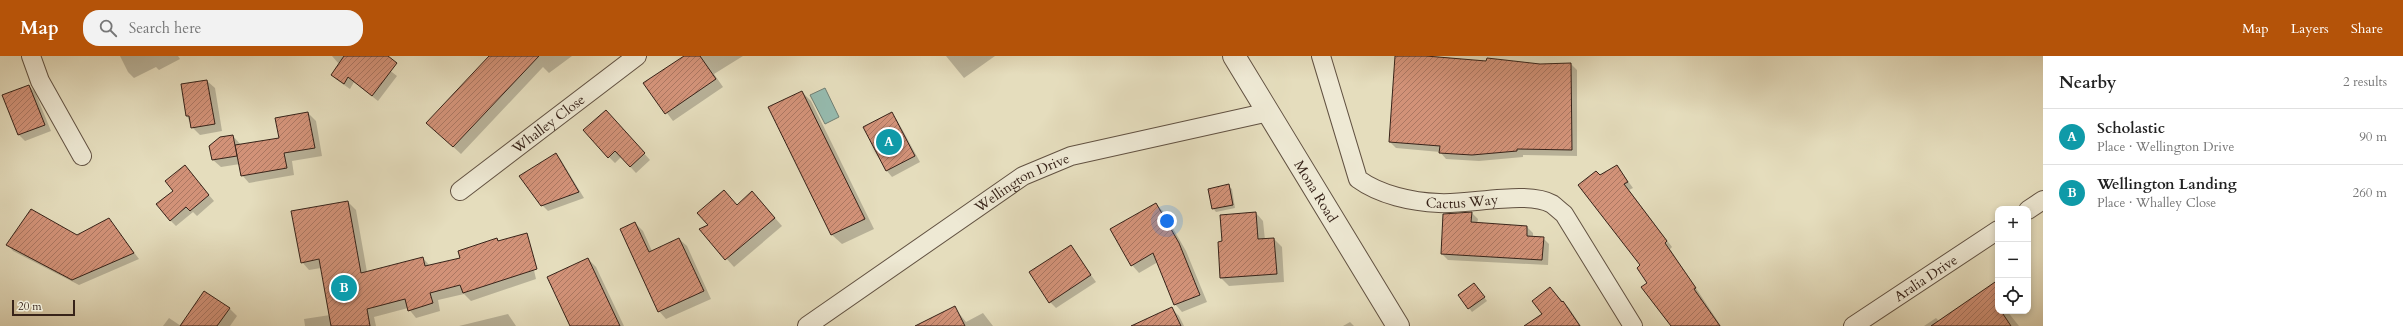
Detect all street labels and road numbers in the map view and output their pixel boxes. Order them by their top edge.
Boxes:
street label: Whalley Close [508,90,589,159]
street label: Wellington Drive [970,149,1072,217]
street label: Mona Road [1289,157,1342,226]
street label: Cactus Way [1425,190,1500,213]
street label: Aralia Drive [1890,250,1961,306]

